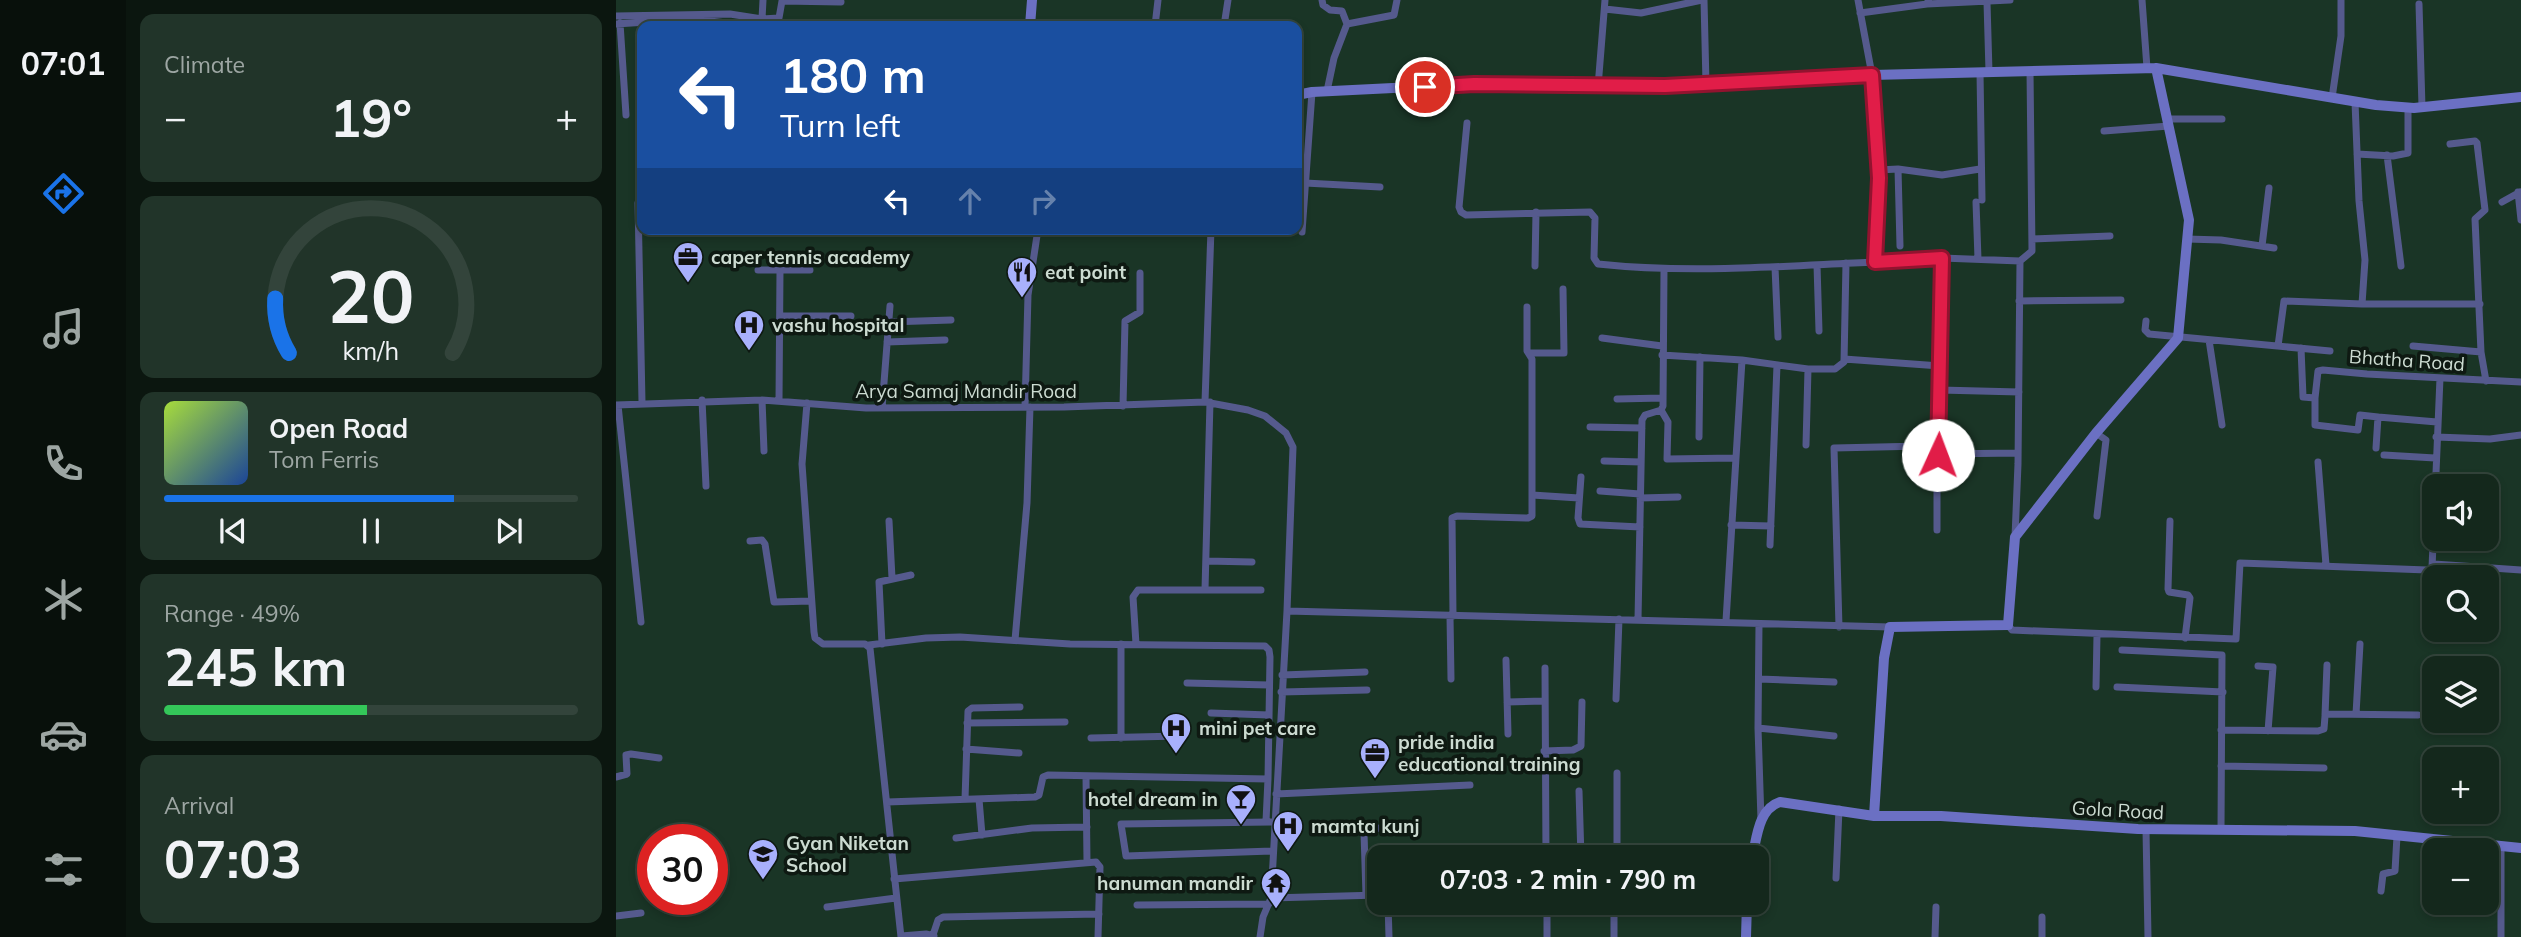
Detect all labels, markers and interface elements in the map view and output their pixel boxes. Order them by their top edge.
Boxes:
text: 07:01 [21,43,105,83]
text: 180 m [780,44,926,105]
icon: left [665,49,756,140]
text: Climate [164,50,245,79]
pin [1395,57,1455,117]
icon: arrive [1406,68,1444,106]
text: 19° [330,85,412,150]
text: − [164,93,187,141]
text: + [555,93,578,141]
text: Turn left [780,105,900,145]
icon: directions [39,169,88,218]
icon: left [878,182,916,220]
icon: ahead [951,182,989,220]
icon: right [1024,182,1062,220]
office icon: caper tennis academy [671,240,705,284]
place label: caper tennis academy [711,245,911,269]
text: 20 [327,250,415,341]
restaurant icon: eat point [1005,255,1039,299]
place label: eat point [1045,260,1126,284]
icon: music [39,304,88,353]
hospital icon: vashu hospital [732,308,766,352]
place label: vashu hospital [771,313,904,337]
text: km/h [343,335,399,366]
street label: Bhatha Road [2348,344,2466,376]
street label: Arya Samaj Mandir Road [855,379,1077,403]
text: Open Road [269,412,408,445]
position arrow [1901,418,1975,492]
icon: phone [39,439,88,488]
text: Tom Ferris [269,445,379,474]
map controls [2422,474,2499,915]
button: sound [2422,474,2499,551]
icon: previous [214,512,252,550]
icon: pause [352,512,390,550]
icon: next [490,512,528,550]
button: search [2422,565,2499,642]
icon: climate [39,575,88,624]
text: Range · 49% [164,599,300,628]
text: 245 km [164,634,347,699]
button: layers [2422,656,2499,733]
icon: car [39,710,88,759]
hospital icon: mini pet care [1159,711,1193,755]
place label: mini pet care [1199,716,1316,740]
place label: pride india educational training [1398,730,1581,776]
office icon: pride india educational training [1358,736,1392,780]
button: + [2422,747,2499,824]
bar icon: hotel dream in [1224,782,1258,826]
place label: hotel dream in [1088,787,1218,811]
text: Arrival [164,791,234,820]
street label: Gola Road [2071,796,2165,824]
hospital icon: mamta kunj [1271,809,1305,853]
place label: mamta kunj [1311,814,1419,838]
speed limit sign: 30 [637,824,728,915]
text: 07:03 [164,826,302,891]
place label: Gyan Niketan School [786,831,909,877]
school or university icon: Gyan Niketan School [746,837,780,881]
button: − [2422,838,2499,915]
icon: filters [39,845,88,894]
text: 07:03 · 2 min · 790 m [1440,863,1696,896]
temple icon: hanuman mandir [1259,866,1293,910]
place label: hanuman mandir [1097,871,1254,895]

